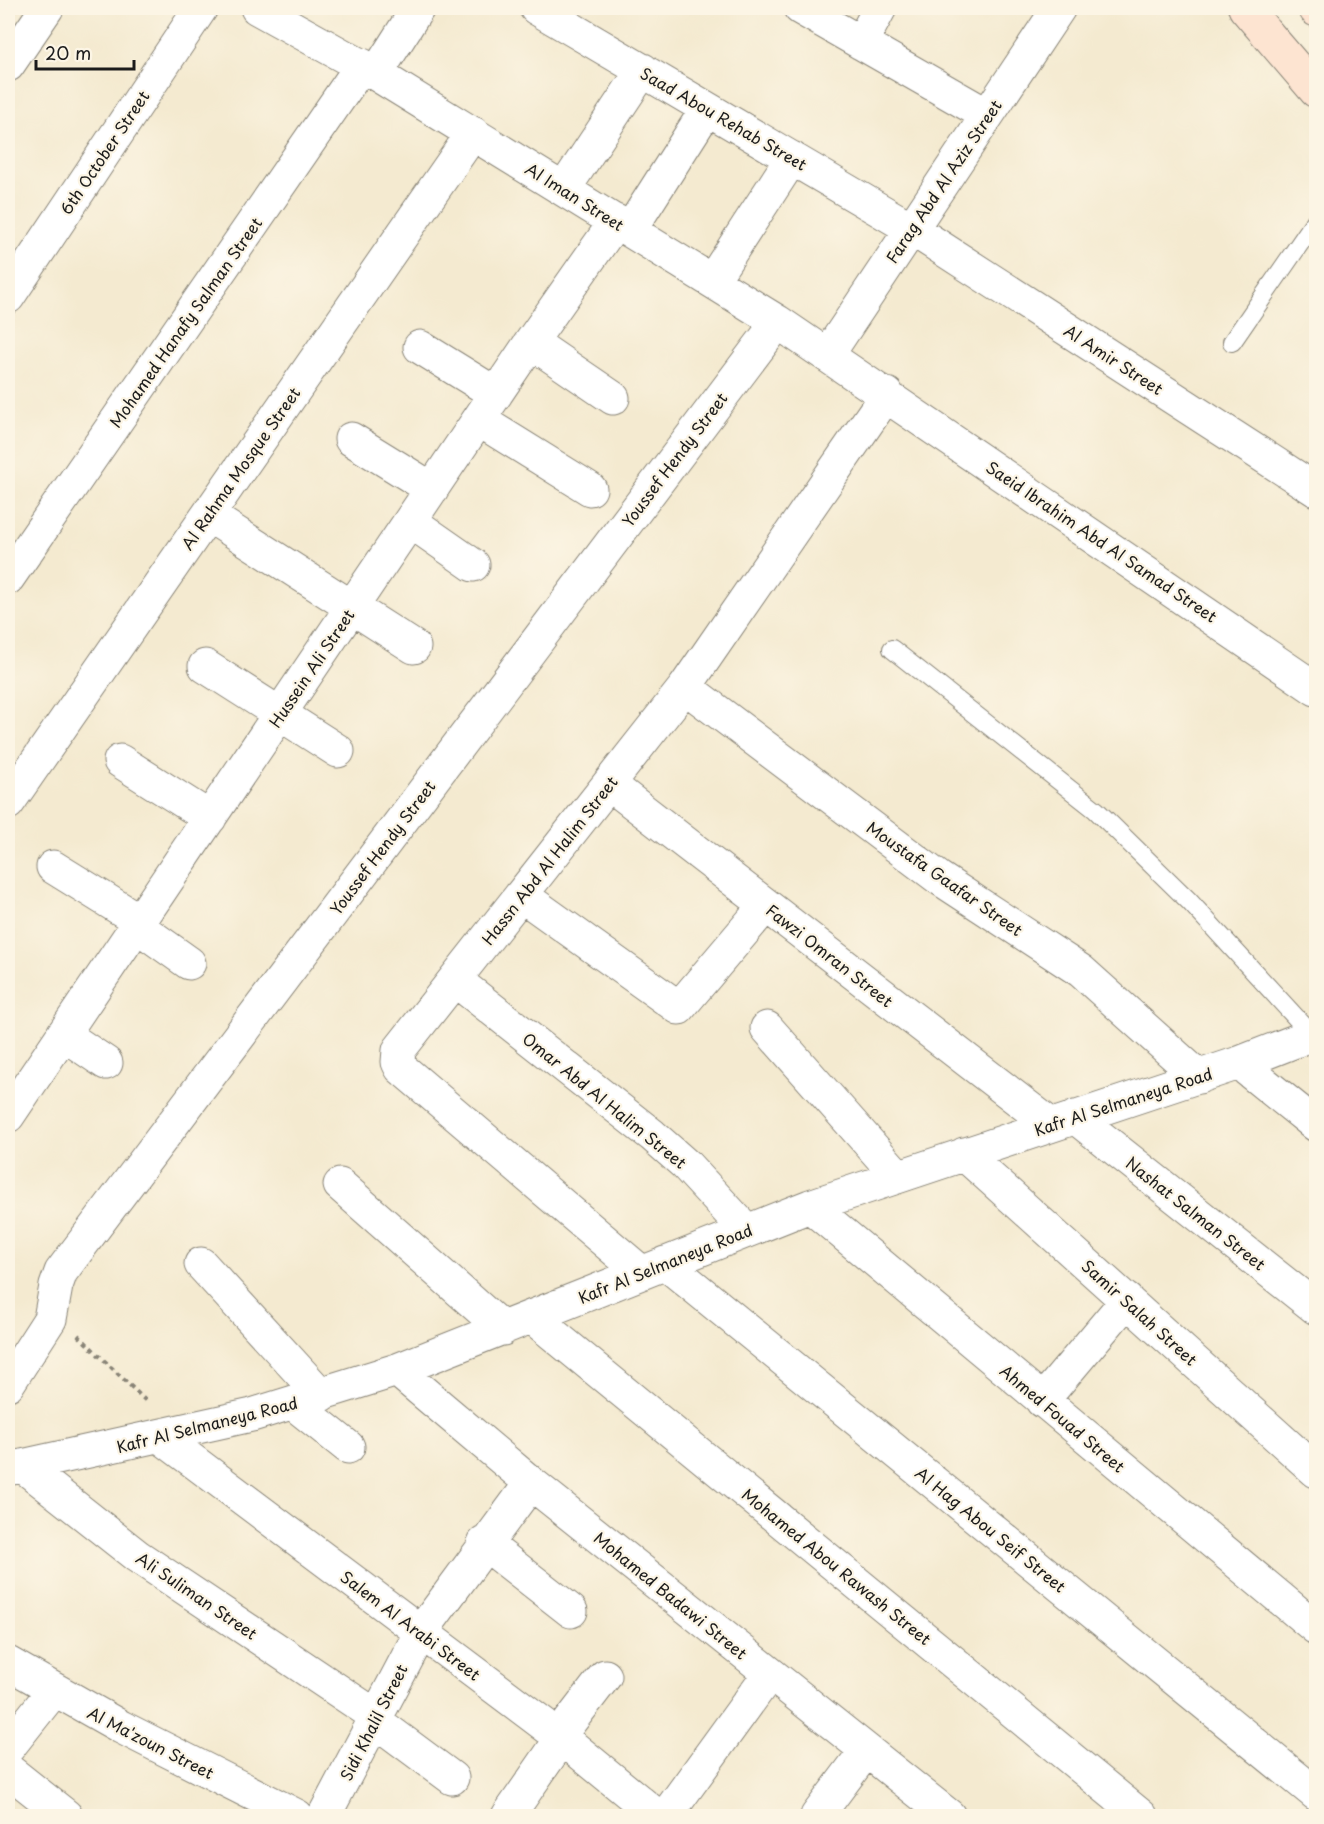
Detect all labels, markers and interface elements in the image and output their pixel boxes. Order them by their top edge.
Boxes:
scale bar [36,33,134,71]
text: 20 m [45,39,91,66]
street label: Saad Abou Rehab Street [636,60,812,176]
street label: 6th October Street [54,85,155,219]
street label: Farag Abd Al Aziz Street [879,94,1007,268]
street label: Al Iman Street [521,156,629,236]
street label: Mohamed Hanafy Salman Street [103,212,267,432]
street label: Al Amir Street [1060,318,1169,400]
street label: Al Rahma Mosque Street [175,381,306,554]
street label: Youssef Hendy Street [615,386,733,531]
street label: Saeid Ibrahim Abd Al Samad Street [982,454,1223,628]
street label: Hussein Ali Street [262,604,360,732]
street label: Hassn Abd Al Halim Street [475,770,623,949]
street label: Youssef Hendy Street [323,774,441,919]
street label: Moustafa Gaafar Street [862,815,1028,941]
street label: Fawzi Omran Street [762,898,899,1012]
street label: Omar Abd Al Halim Street [518,1026,693,1174]
street label: Kafr Al Selmaneya Road [1031,1061,1215,1141]
street label: Nashat Salman Street [1121,1151,1272,1276]
street label: Kafr Al Selmaneya Road [574,1217,756,1309]
street label: Samir Salah Street [1077,1254,1203,1371]
street label: Ahmed Fouad Street [995,1358,1131,1478]
street label: Kafr Al Selmaneya Road [114,1390,300,1458]
street label: Al Hag Abou Seif Street [911,1461,1071,1597]
street label: Mohamed Abou Rawash Street [737,1482,937,1650]
street label: Mohamed Badawi Street [589,1525,753,1665]
street label: Ali Suliman Street [132,1546,262,1644]
street label: Salem Al Arabi Street [336,1564,486,1686]
street label: Sidi Khalil Street [333,1659,413,1785]
street label: Al Ma'zoun Street [84,1700,219,1784]

